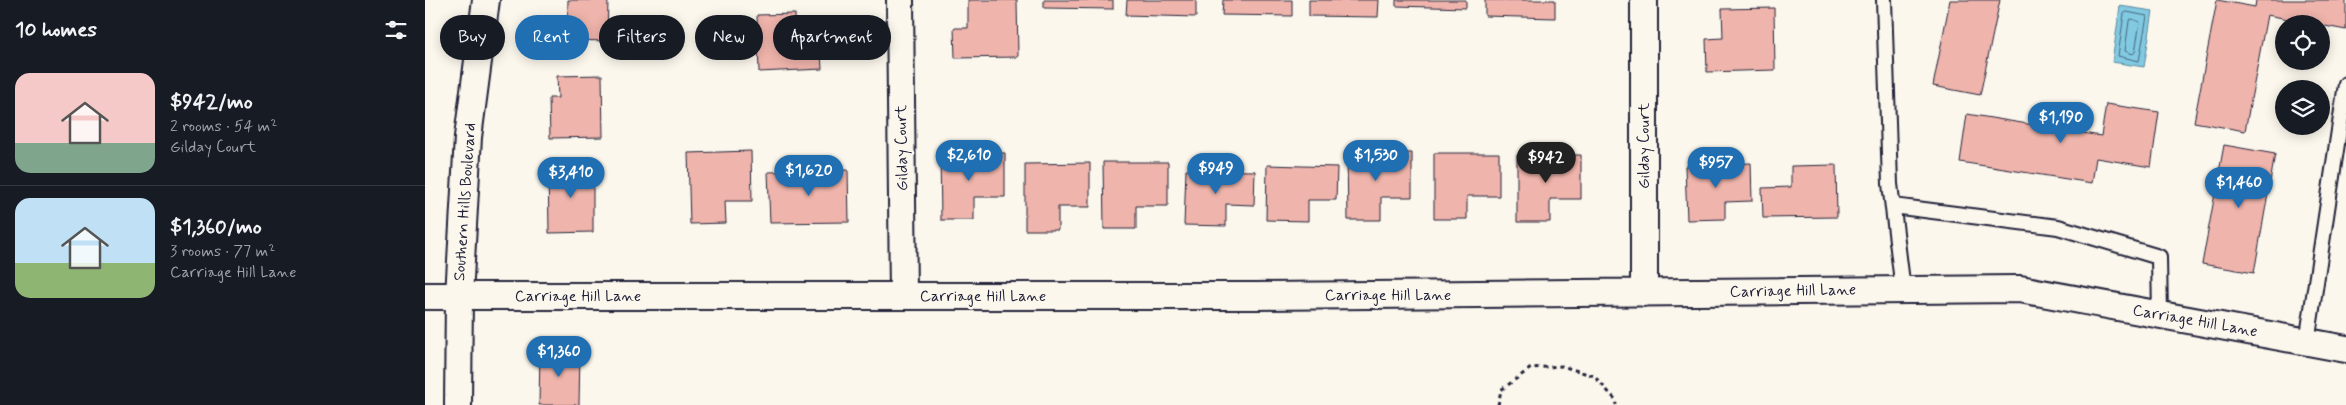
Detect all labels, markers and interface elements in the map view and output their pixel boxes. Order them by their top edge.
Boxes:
chip: Buy [440,15,505,60]
chip: Rent [515,15,589,60]
chip: Filters [599,15,685,60]
chip: New [695,15,763,60]
chip: Apartment [773,15,891,60]
map controls [2275,15,2330,135]
button: locate [2275,15,2330,70]
text: 10 homes [15,16,97,44]
icon: filters [382,16,410,44]
button: layers [2275,80,2330,135]
text: $942/mo [170,88,253,116]
icon: home [55,93,115,153]
street label: Gilday Court [1634,102,1655,189]
pin: $1,190 [2020,102,2102,144]
street label: Gilday Court [891,104,913,191]
text: $1,190 [2039,107,2083,128]
text: 2 rooms · 54 m² [170,116,277,137]
street label: Southern Hills Boulevard [449,122,481,282]
text: Gilday Court [170,137,256,158]
pin: $2,610 [928,140,1010,182]
pin: $1,530 [1335,140,1417,182]
pin: $942 [1516,142,1576,184]
text: $2,610 [947,145,991,166]
text: $1,530 [1354,145,1398,166]
pin: $957 [1686,146,1746,189]
text: $942 [1528,147,1564,168]
pin: $949 [1186,152,1246,195]
text: $957 [1699,152,1733,173]
pin: $1,620 [768,154,850,197]
pin: $3,410 [530,156,612,199]
text: $949 [1198,158,1234,179]
text: $1,620 [785,160,833,181]
text: $3,410 [549,162,594,183]
pin: $1,460 [2198,166,2280,209]
text: $1,460 [2216,172,2262,193]
text: $1,360/mo [170,213,262,241]
icon: home [55,218,115,278]
text: 3 rooms · 77 m² [170,241,275,262]
text: Carriage Hill Lane [170,262,297,283]
street label: Carriage Hill Lane [1730,279,1856,303]
street label: Carriage Hill Lane [1325,285,1451,306]
street label: Carriage Hill Lane [515,286,641,307]
street label: Carriage Hill Lane [920,286,1046,307]
street label: Carriage Hill Lane [2131,300,2259,342]
pin: $1,360 [518,336,600,378]
text: $1,360 [537,341,581,362]

